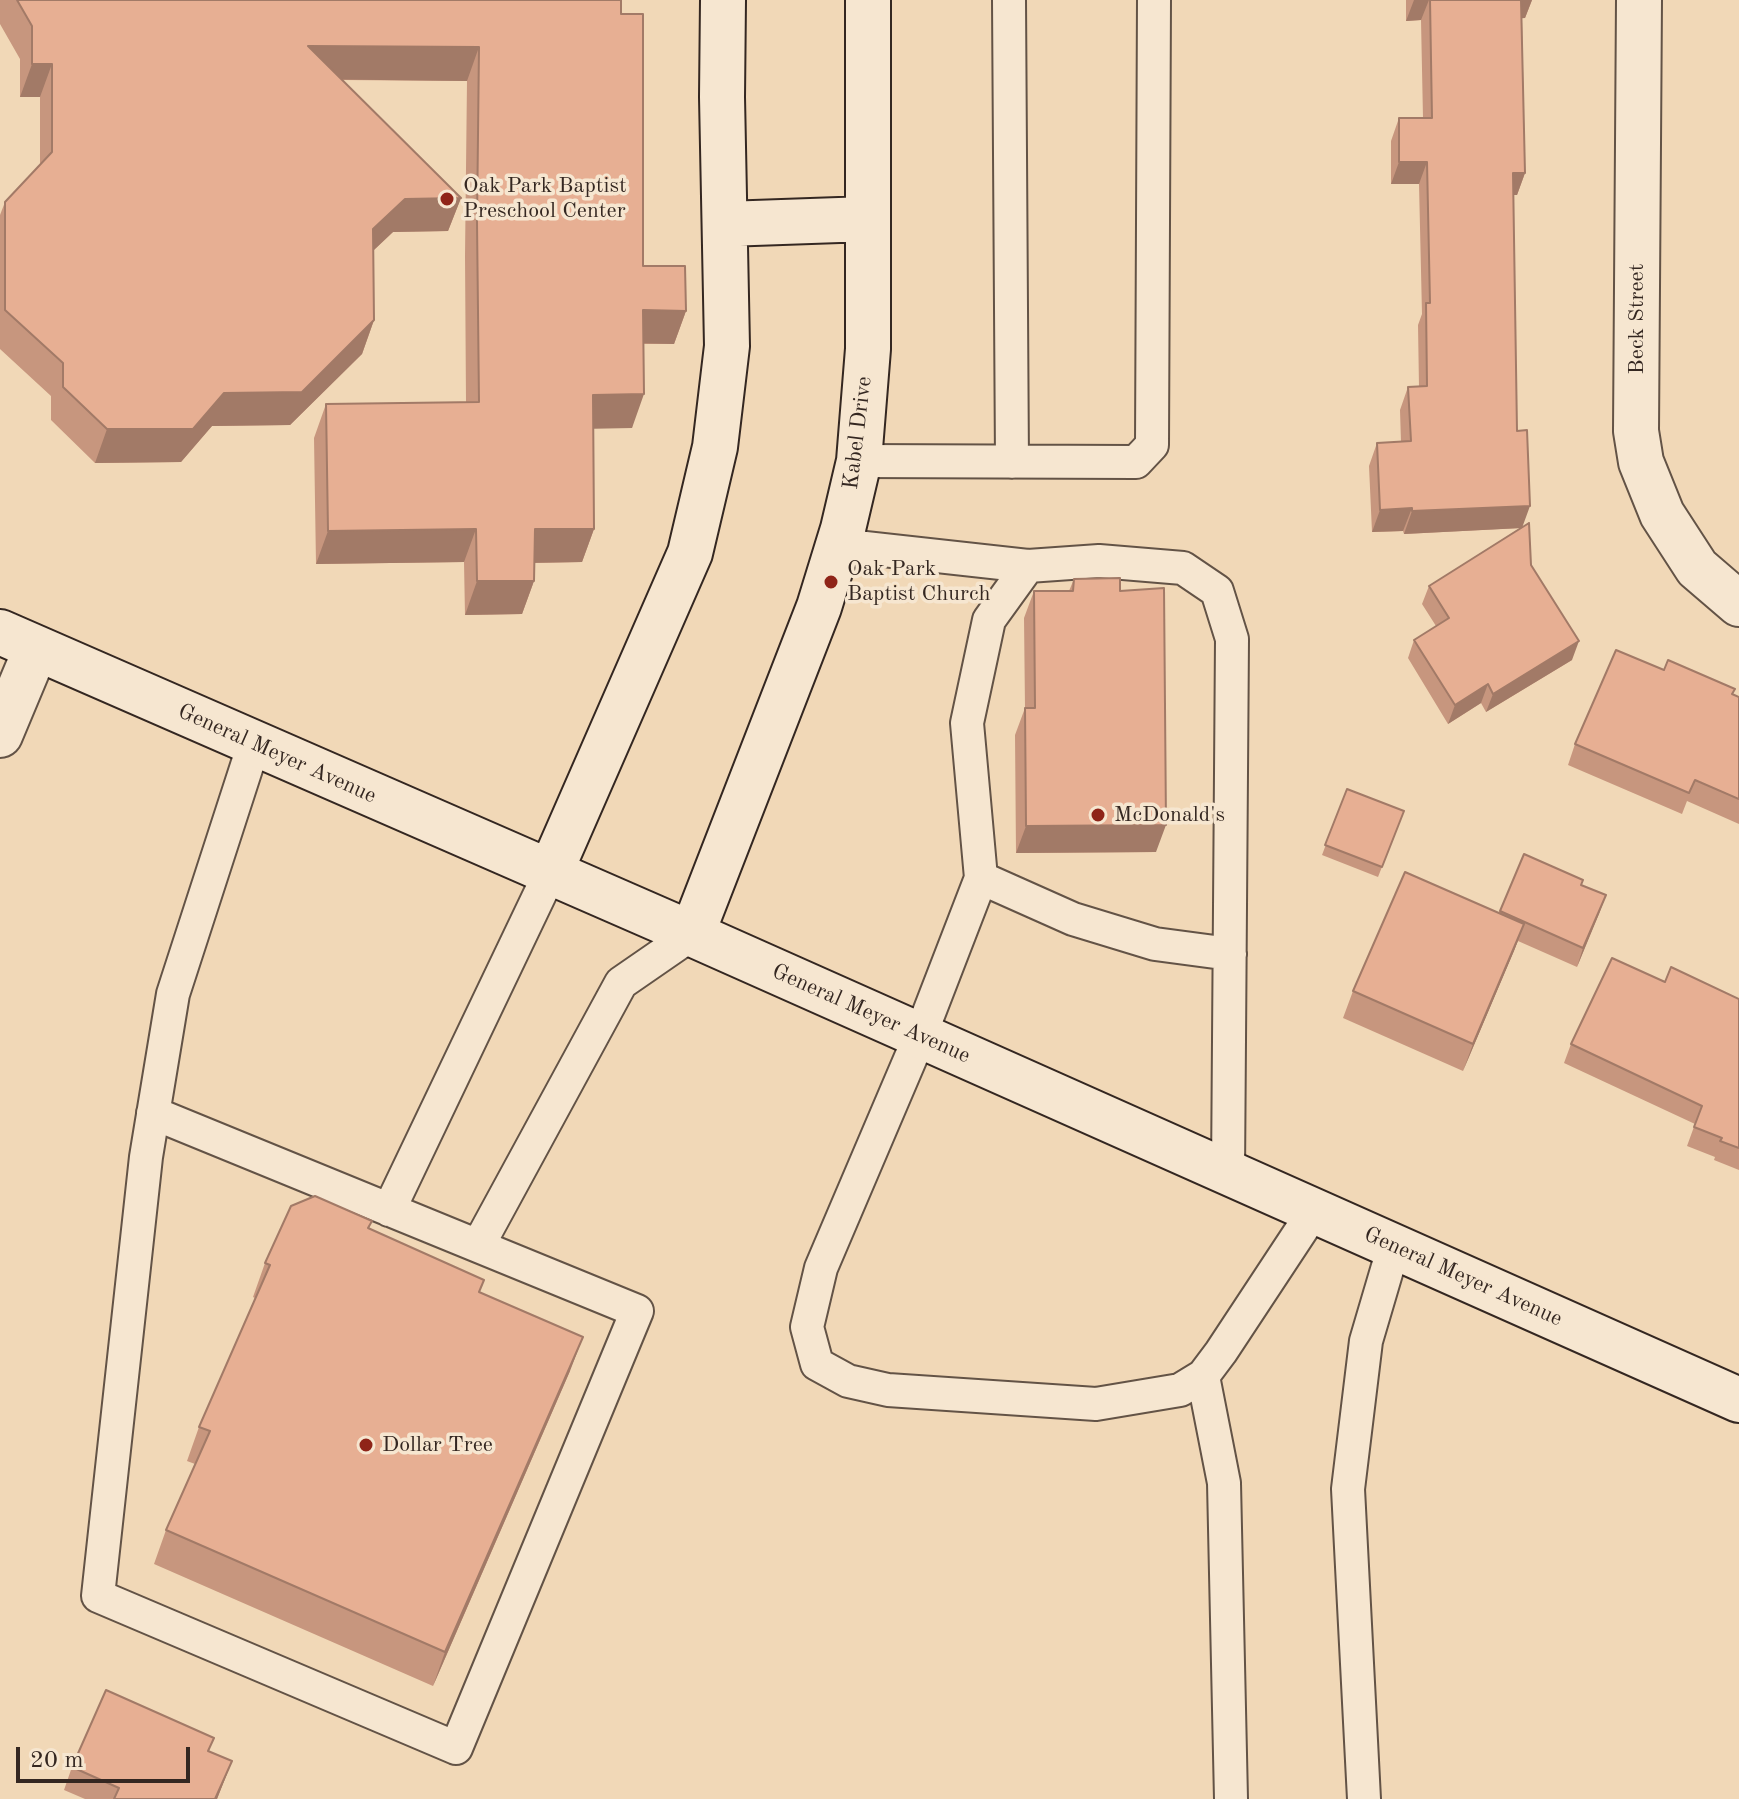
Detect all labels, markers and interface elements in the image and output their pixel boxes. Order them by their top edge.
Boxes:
place label: Oak Park Baptist Preschool Center [463,173,627,224]
marker: Oak Park Baptist Preschool Center [438,190,456,208]
street label: Beck Street [1624,264,1650,374]
street label: Kabel Drive [838,375,878,491]
place label: Oak Park Baptist Church [847,556,991,608]
marker: Oak Park Baptist Church [822,573,840,591]
street label: General Meyer Avenue [174,698,380,810]
place label: McDonald's [1114,802,1225,828]
marker: McDonald's [1089,806,1107,824]
street label: General Meyer Avenue [768,958,974,1070]
street label: General Meyer Avenue [1360,1221,1566,1333]
place label: Dollar Tree [382,1432,493,1458]
marker: Dollar Tree [357,1436,375,1454]
scale bar [20,1731,194,1781]
text: 20 m [30,1749,84,1773]

